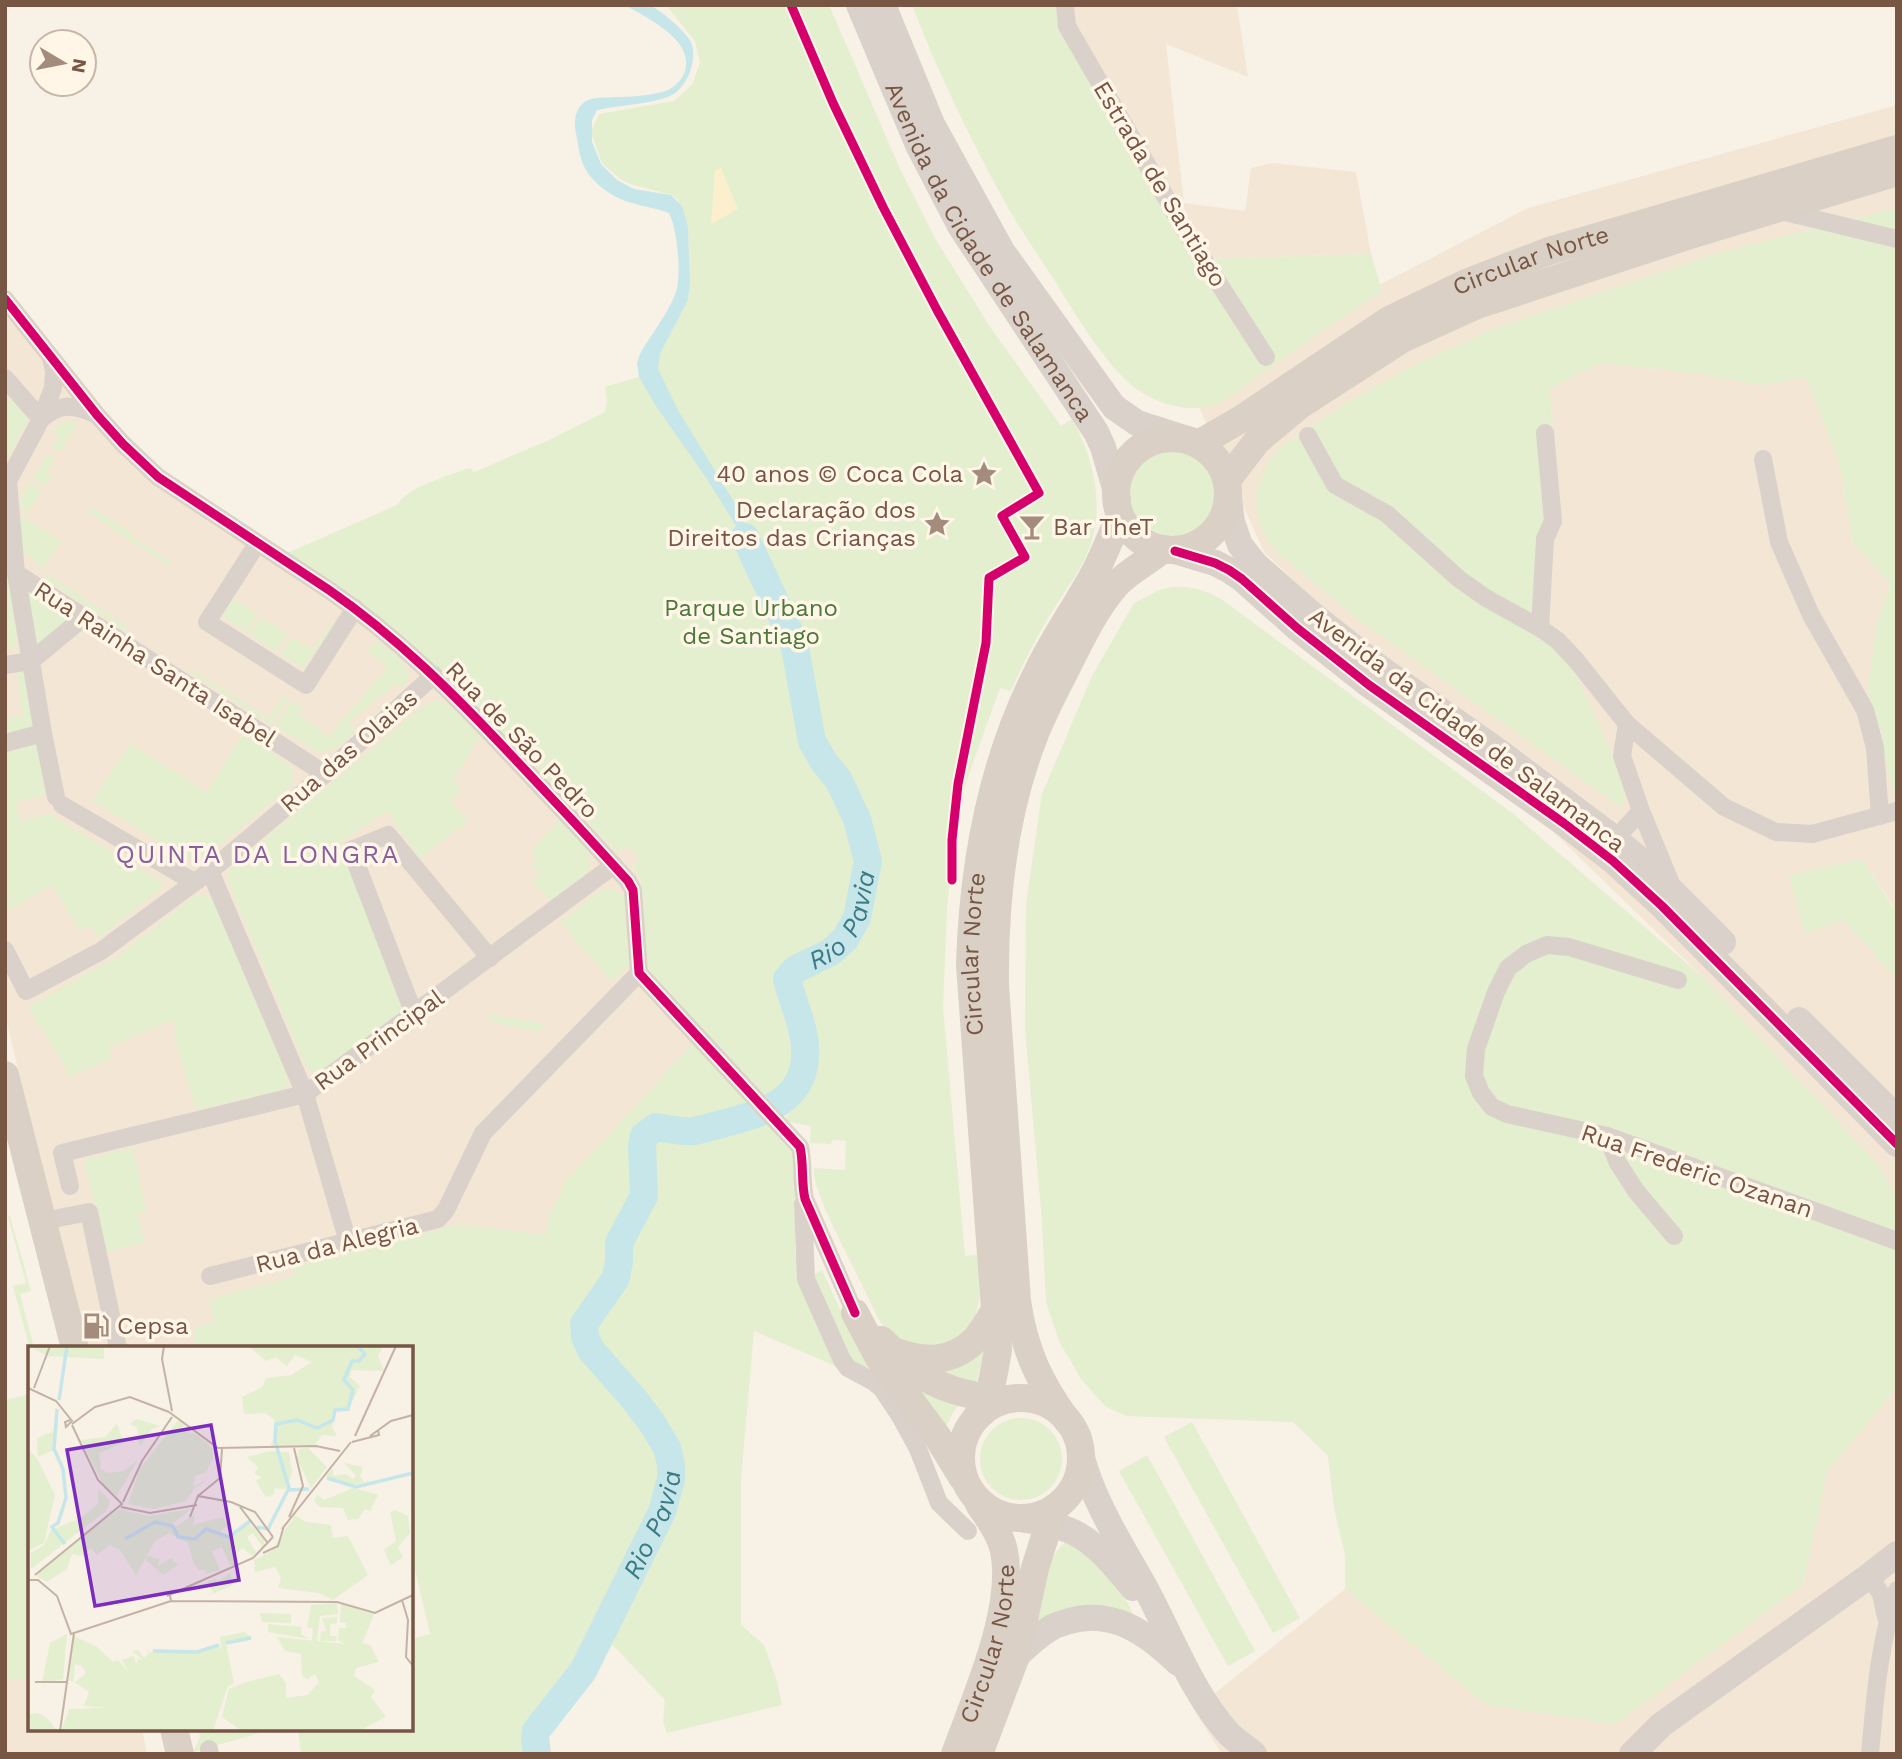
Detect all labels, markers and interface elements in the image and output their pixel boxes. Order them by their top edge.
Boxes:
north arrow [28,28,98,98]
text: N [67,57,92,75]
street label: Estrada de Santiago [1087,76,1233,292]
street label: Avenida da Cidade de Salamanca [879,78,1099,427]
street label: Circular Norte [1448,220,1612,301]
place icon: 40 anos © Coca Cola [969,459,999,489]
place label: 40 anos © Coca Cola [716,460,963,488]
place label: Declaração dos Direitos das Crianças [667,496,916,552]
place icon: Declaração dos Direitos das Crianças [922,509,952,539]
bar icon: Bar TheT [1017,512,1047,542]
place label: Bar TheT [1053,513,1154,541]
street label: Rua Rainha Santa Isabel [29,575,282,753]
park label: Parque Urbano de Santiago [664,594,838,650]
street label: Avenida da Cidade de Salamanca [1303,602,1631,858]
street label: Rua de São Pedro [440,656,604,824]
street label: Rua das Olaias [275,684,423,818]
district label: QUINTA DA LONGRA [116,839,400,869]
water label: Rio Pavia [804,868,881,976]
street label: Circular Norte [956,871,991,1037]
street label: Rua Principal [309,983,450,1096]
street label: Rua Frederic Ozanan [1578,1118,1816,1224]
street label: Rua da Alegria [253,1211,421,1279]
fuel station icon: Cepsa [81,1311,111,1341]
place label: Cepsa [117,1312,189,1340]
inset map [28,1346,413,1731]
water label: Rio Pavia [616,1471,686,1583]
street label: Circular Norte [954,1564,1020,1727]

